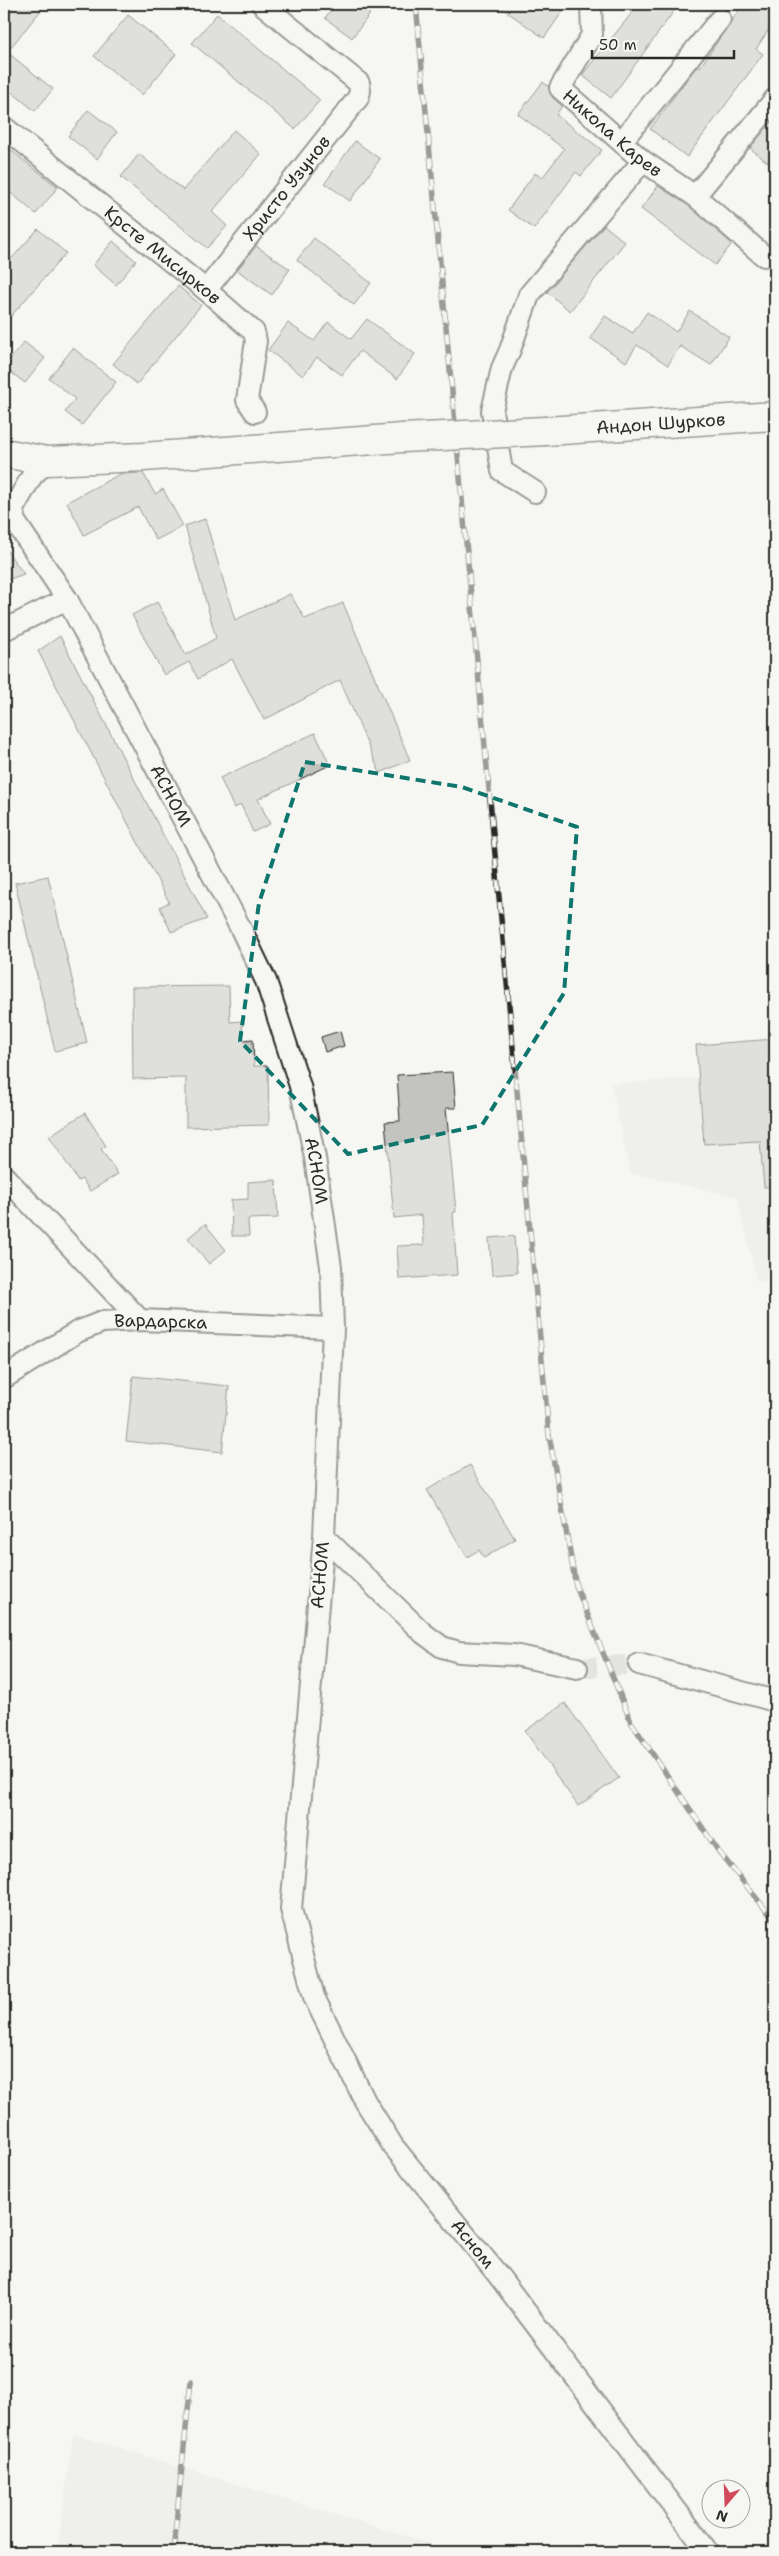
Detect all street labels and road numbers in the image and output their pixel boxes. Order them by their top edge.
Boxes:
street label: Никола Карев [557,84,667,182]
street label: Христо Узунов [237,130,336,246]
street label: Крсте Мисирков [99,201,226,310]
street label: Андон Шурков [595,407,726,440]
street label: АСНОМ [144,760,197,831]
street label: АСНОМ [299,1135,334,1206]
street label: Вардарска [113,1308,208,1335]
street label: АСНОМ [305,1540,335,1610]
street label: Асном [445,2214,500,2274]

